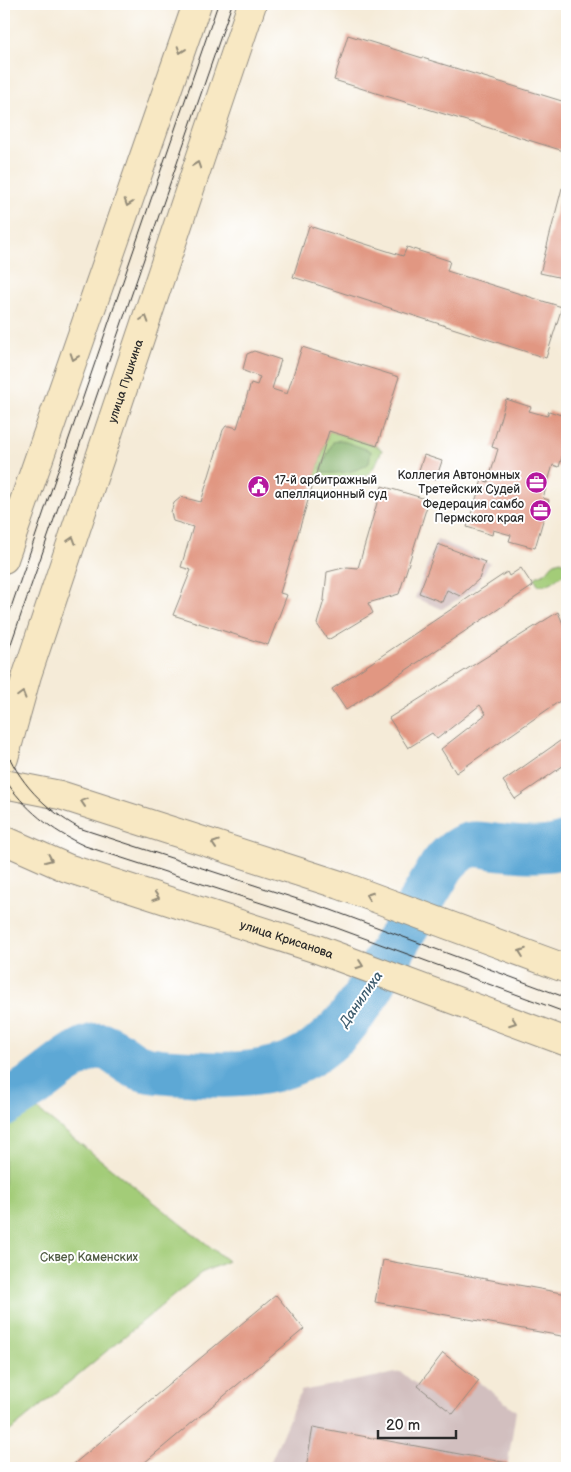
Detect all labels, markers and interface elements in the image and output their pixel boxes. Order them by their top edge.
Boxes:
one-way arrow [177,45,187,54]
one-way arrow [191,162,201,170]
one-way arrow [124,198,134,207]
one-way arrow [140,316,150,324]
street label: улица Пушкина [105,337,147,425]
one-way arrow [70,352,80,360]
place label: Коллегия Автономных Третейских Судей [398,468,521,497]
office icon: Коллегия Автономных Третейских Судей [524,470,548,494]
place label: 17-й арбитражный апелляционный суд [275,473,388,502]
public building icon: 17-й арбитражный апелляционный суд [247,475,271,499]
place label: Федерация самбо Пермского края [423,497,524,526]
office icon: Федерация самбо Пермского края [528,499,552,523]
one-way arrow [66,536,76,545]
one-way arrow [16,691,26,699]
one-way arrow [80,798,89,808]
one-way arrow [211,840,220,850]
one-way arrow [44,853,53,864]
one-way arrow [152,891,160,901]
one-way arrow [365,892,374,902]
street label: улица Крисанова [238,917,335,962]
one-way arrow [518,948,526,958]
one-way arrow [356,959,364,969]
water label: Данилиха [335,968,386,1031]
one-way arrow [508,1016,517,1026]
park label: Сквер Каменских [40,1250,139,1265]
scale bar [378,1407,456,1439]
text: 20 m [386,1416,420,1435]

